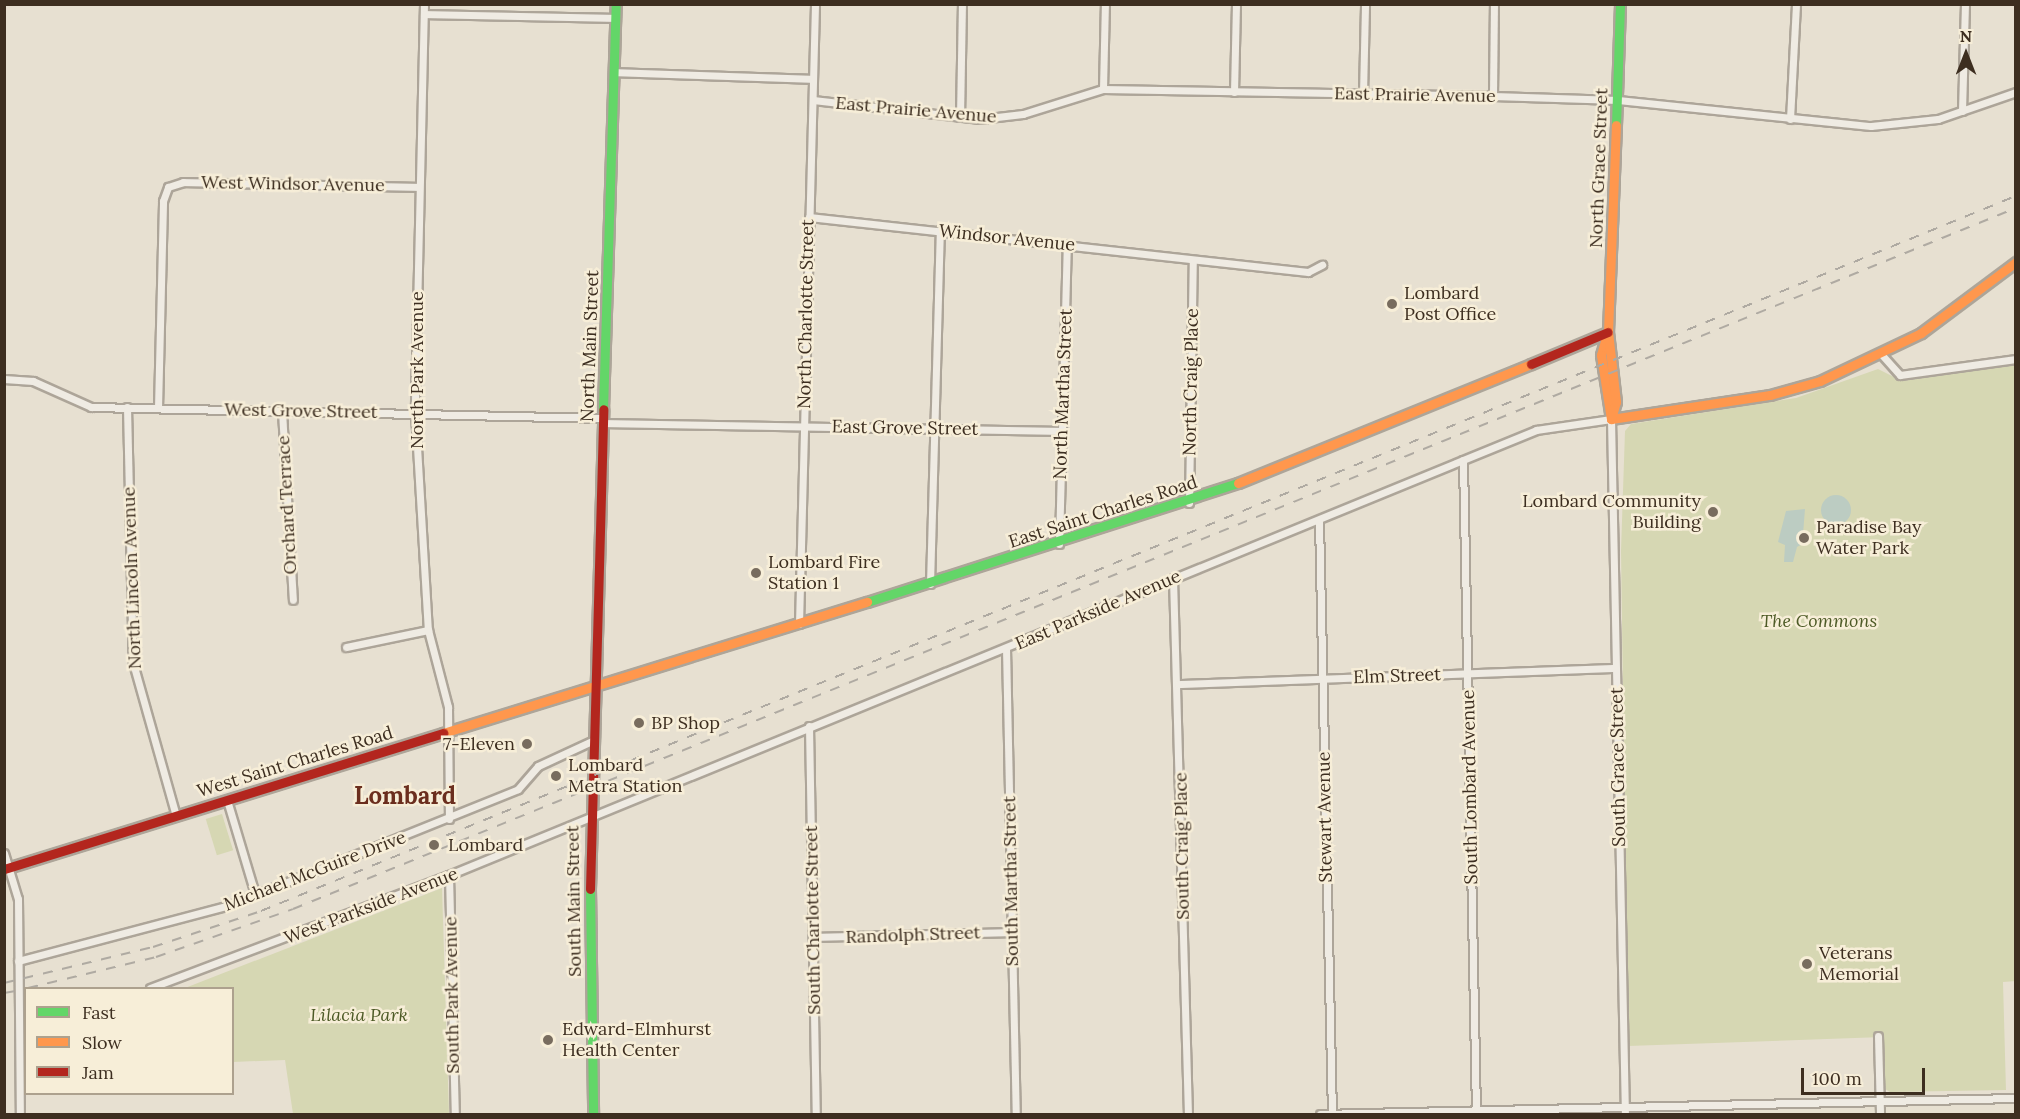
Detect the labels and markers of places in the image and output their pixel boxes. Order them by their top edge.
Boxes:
place label: Lombard Post Office [1404,283,1496,326]
marker: Lombard Post Office [1385,297,1399,311]
place label: Lombard Community Building [1522,491,1701,534]
marker: Lombard Community Building [1706,505,1720,519]
place label: Paradise Bay Water Park [1816,517,1921,560]
marker: Paradise Bay Water Park [1797,531,1811,545]
place label: Lombard Fire Station 1 [768,552,880,594]
marker: Lombard Fire Station 1 [749,566,763,580]
place label: BP Shop [651,712,720,734]
marker: BP Shop [632,716,646,730]
place label: 7-Eleven [443,733,515,755]
marker: 7-Eleven [520,737,534,751]
place label: Lombard Metra Station [568,755,682,798]
marker: Lombard Metra Station [549,769,563,783]
place label: Lombard [448,834,523,856]
marker: Lombard [425,836,443,854]
place label: Veterans Memorial [1819,943,1899,986]
marker: Veterans Memorial [1800,957,1814,971]
place label: Edward-Elmhurst Health Center [562,1019,711,1062]
marker: Edward-Elmhurst Health Center [539,1031,557,1049]

